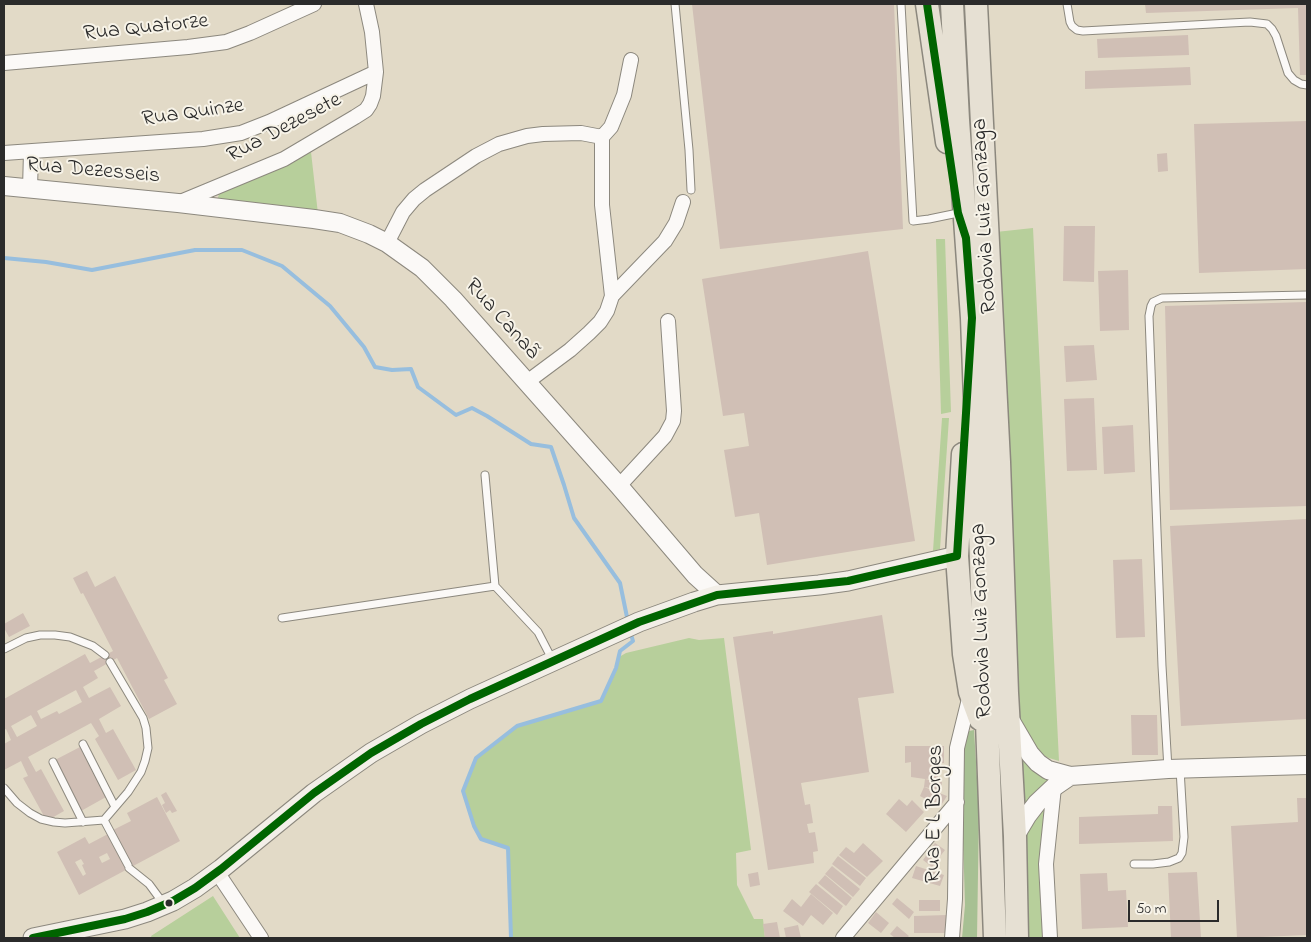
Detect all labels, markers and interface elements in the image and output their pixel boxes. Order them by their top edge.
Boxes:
street label: Rua Quatorze [82,9,210,49]
street label: Rua Dezesete [223,88,347,170]
street label: Rua Quinze [140,94,246,134]
street label: Rodovia Luiz Gonzaga [968,118,1004,314]
street label: Rua Dezesseis [25,153,161,191]
street label: Rua Canaã [458,274,544,366]
street label: Rodovia Luiz Gonzaga [966,523,1000,719]
street label: Rua E L Borges [922,745,950,883]
scale bar [1131,890,1222,922]
unlabelled marker [164,898,174,908]
text: 50 m [1136,898,1166,920]

